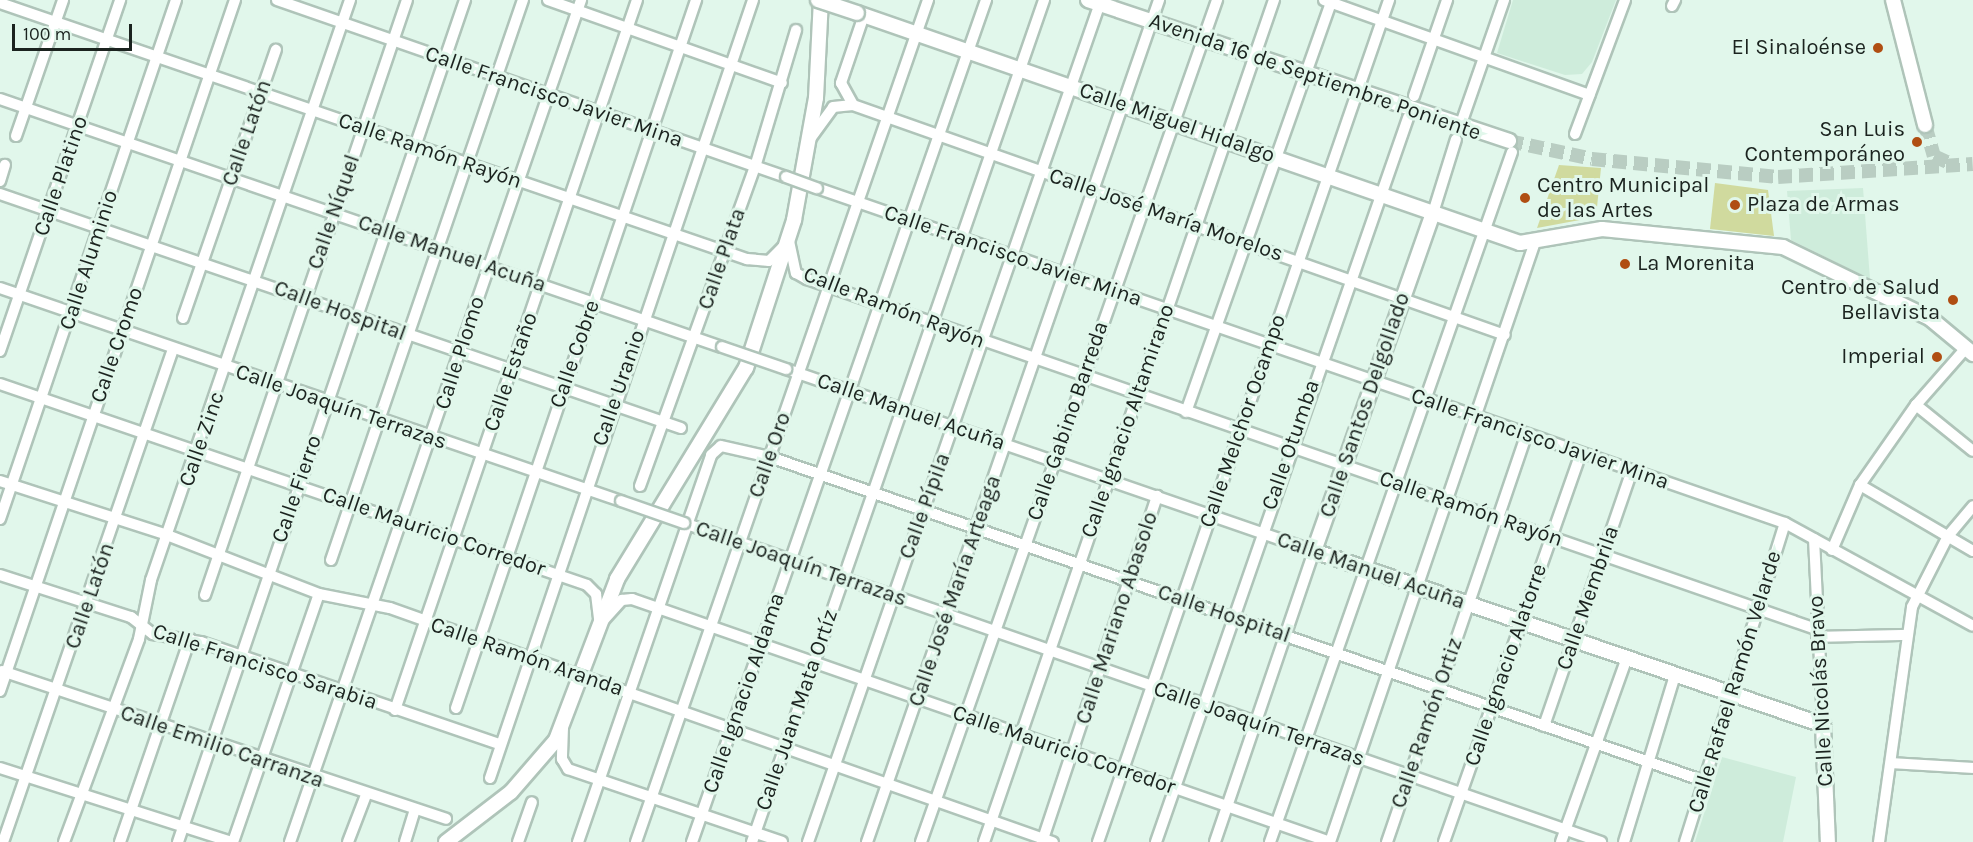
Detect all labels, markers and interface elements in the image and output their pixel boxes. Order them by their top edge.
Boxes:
street label: Avenida 16 de Septiembre Poniente [1146,8,1484,146]
scale bar [15,12,135,50]
text: 100 m [23,23,71,45]
place label: El Sinaloénse [1731,35,1866,61]
street label: Calle Francisco Javier Mina [422,40,686,154]
marker: El Sinaloénse [1871,41,1885,55]
street label: Calle Latón [217,77,277,189]
street label: Calle Miguel Hidalgo [1076,77,1278,169]
street label: Calle Ramón Rayón [335,107,525,195]
street label: Calle Platino [28,113,94,239]
place label: San Luis Contemporáneo [1745,116,1905,168]
marker: San Luis Contemporáneo [1910,135,1924,149]
street label: Calle Níquel [302,151,366,273]
street label: Calle José María Morelos [1046,163,1286,267]
place label: Centro Municipal de las Artes [1537,172,1709,224]
street label: Calle Aluminio [54,187,124,333]
marker: Centro Municipal de las Artes [1518,191,1532,205]
place label: Plaza de Armas [1747,192,1900,218]
marker: Plaza de Armas [1728,198,1742,212]
street label: Calle Francisco Javier Mina [881,199,1145,313]
street label: Calle Plata [692,205,752,313]
street label: Calle Manuel Acuña [354,209,550,299]
place label: La Morenita [1637,251,1755,277]
marker: La Morenita [1618,257,1632,271]
street label: Calle Ramón Rayón [800,261,988,355]
place label: Centro de Salud Bellavista [1781,274,1940,326]
street label: Calle Hospital [270,275,410,347]
street label: Calle Cromo [85,284,149,406]
street label: Calle Santos Delgollado [1314,289,1416,521]
marker: Centro de Salud Bellavista [1944,291,1962,309]
street label: Calle Plomo [429,293,491,413]
street label: Calle Cobre [544,297,606,411]
street label: Calle Ignacio Altamirano [1076,301,1180,541]
street label: Calle Estaño [478,309,544,435]
street label: Calle Melchor Ocampo [1194,311,1292,531]
street label: Calle Gabino Barreda [1022,318,1114,524]
street label: Calle Uranio [587,327,651,449]
place label: Imperial [1841,344,1925,370]
marker: Imperial [1930,350,1944,364]
street label: Calle Joaquín Terrazas [232,358,450,456]
street label: Calle Manuel Acuña [813,367,1009,457]
street label: Calle Otumba [1256,376,1326,514]
street label: Calle Francisco Javier Mina [1408,382,1672,496]
street label: Calle Zinc [173,388,231,490]
street label: Calle Oro [743,409,797,501]
street label: Calle Fierro [266,432,328,546]
street label: Calle Pípila [894,449,956,563]
street label: Calle Ramón Rayón [1376,465,1566,553]
street label: Calle José María Arteaga [903,472,1007,710]
street label: Calle Mauricio Corredor [319,481,549,583]
street label: Calle Mariano Abasolo [1070,508,1164,728]
street label: Calle Joaquín Terrazas [692,515,910,613]
street label: Calle Membrila [1551,522,1625,674]
street label: Calle Manuel Acuña [1273,526,1469,616]
street label: Calle Latón [60,540,120,652]
street label: Calle Rafael Ramón Velarde [1683,548,1787,816]
street label: Calle Ignacio Alatorre [1459,560,1553,770]
street label: Calle Hospital [1154,579,1294,649]
street label: Calle Ignacio Aldama [697,589,791,797]
street label: Calle Nicolás Bravo [1803,595,1839,787]
street label: Calle Juan Mata Ortíz [750,606,844,814]
street label: Calle Ramón Aranda [427,612,627,702]
street label: Calle Francisco Sarabia [149,618,381,716]
street label: Calle Ramón Ortiz [1385,634,1469,812]
street label: Calle Joaquín Terrazas [1150,675,1368,773]
street label: Calle Mauricio Corredor [949,699,1179,801]
street label: Calle Emilio Carranza [117,700,327,794]

